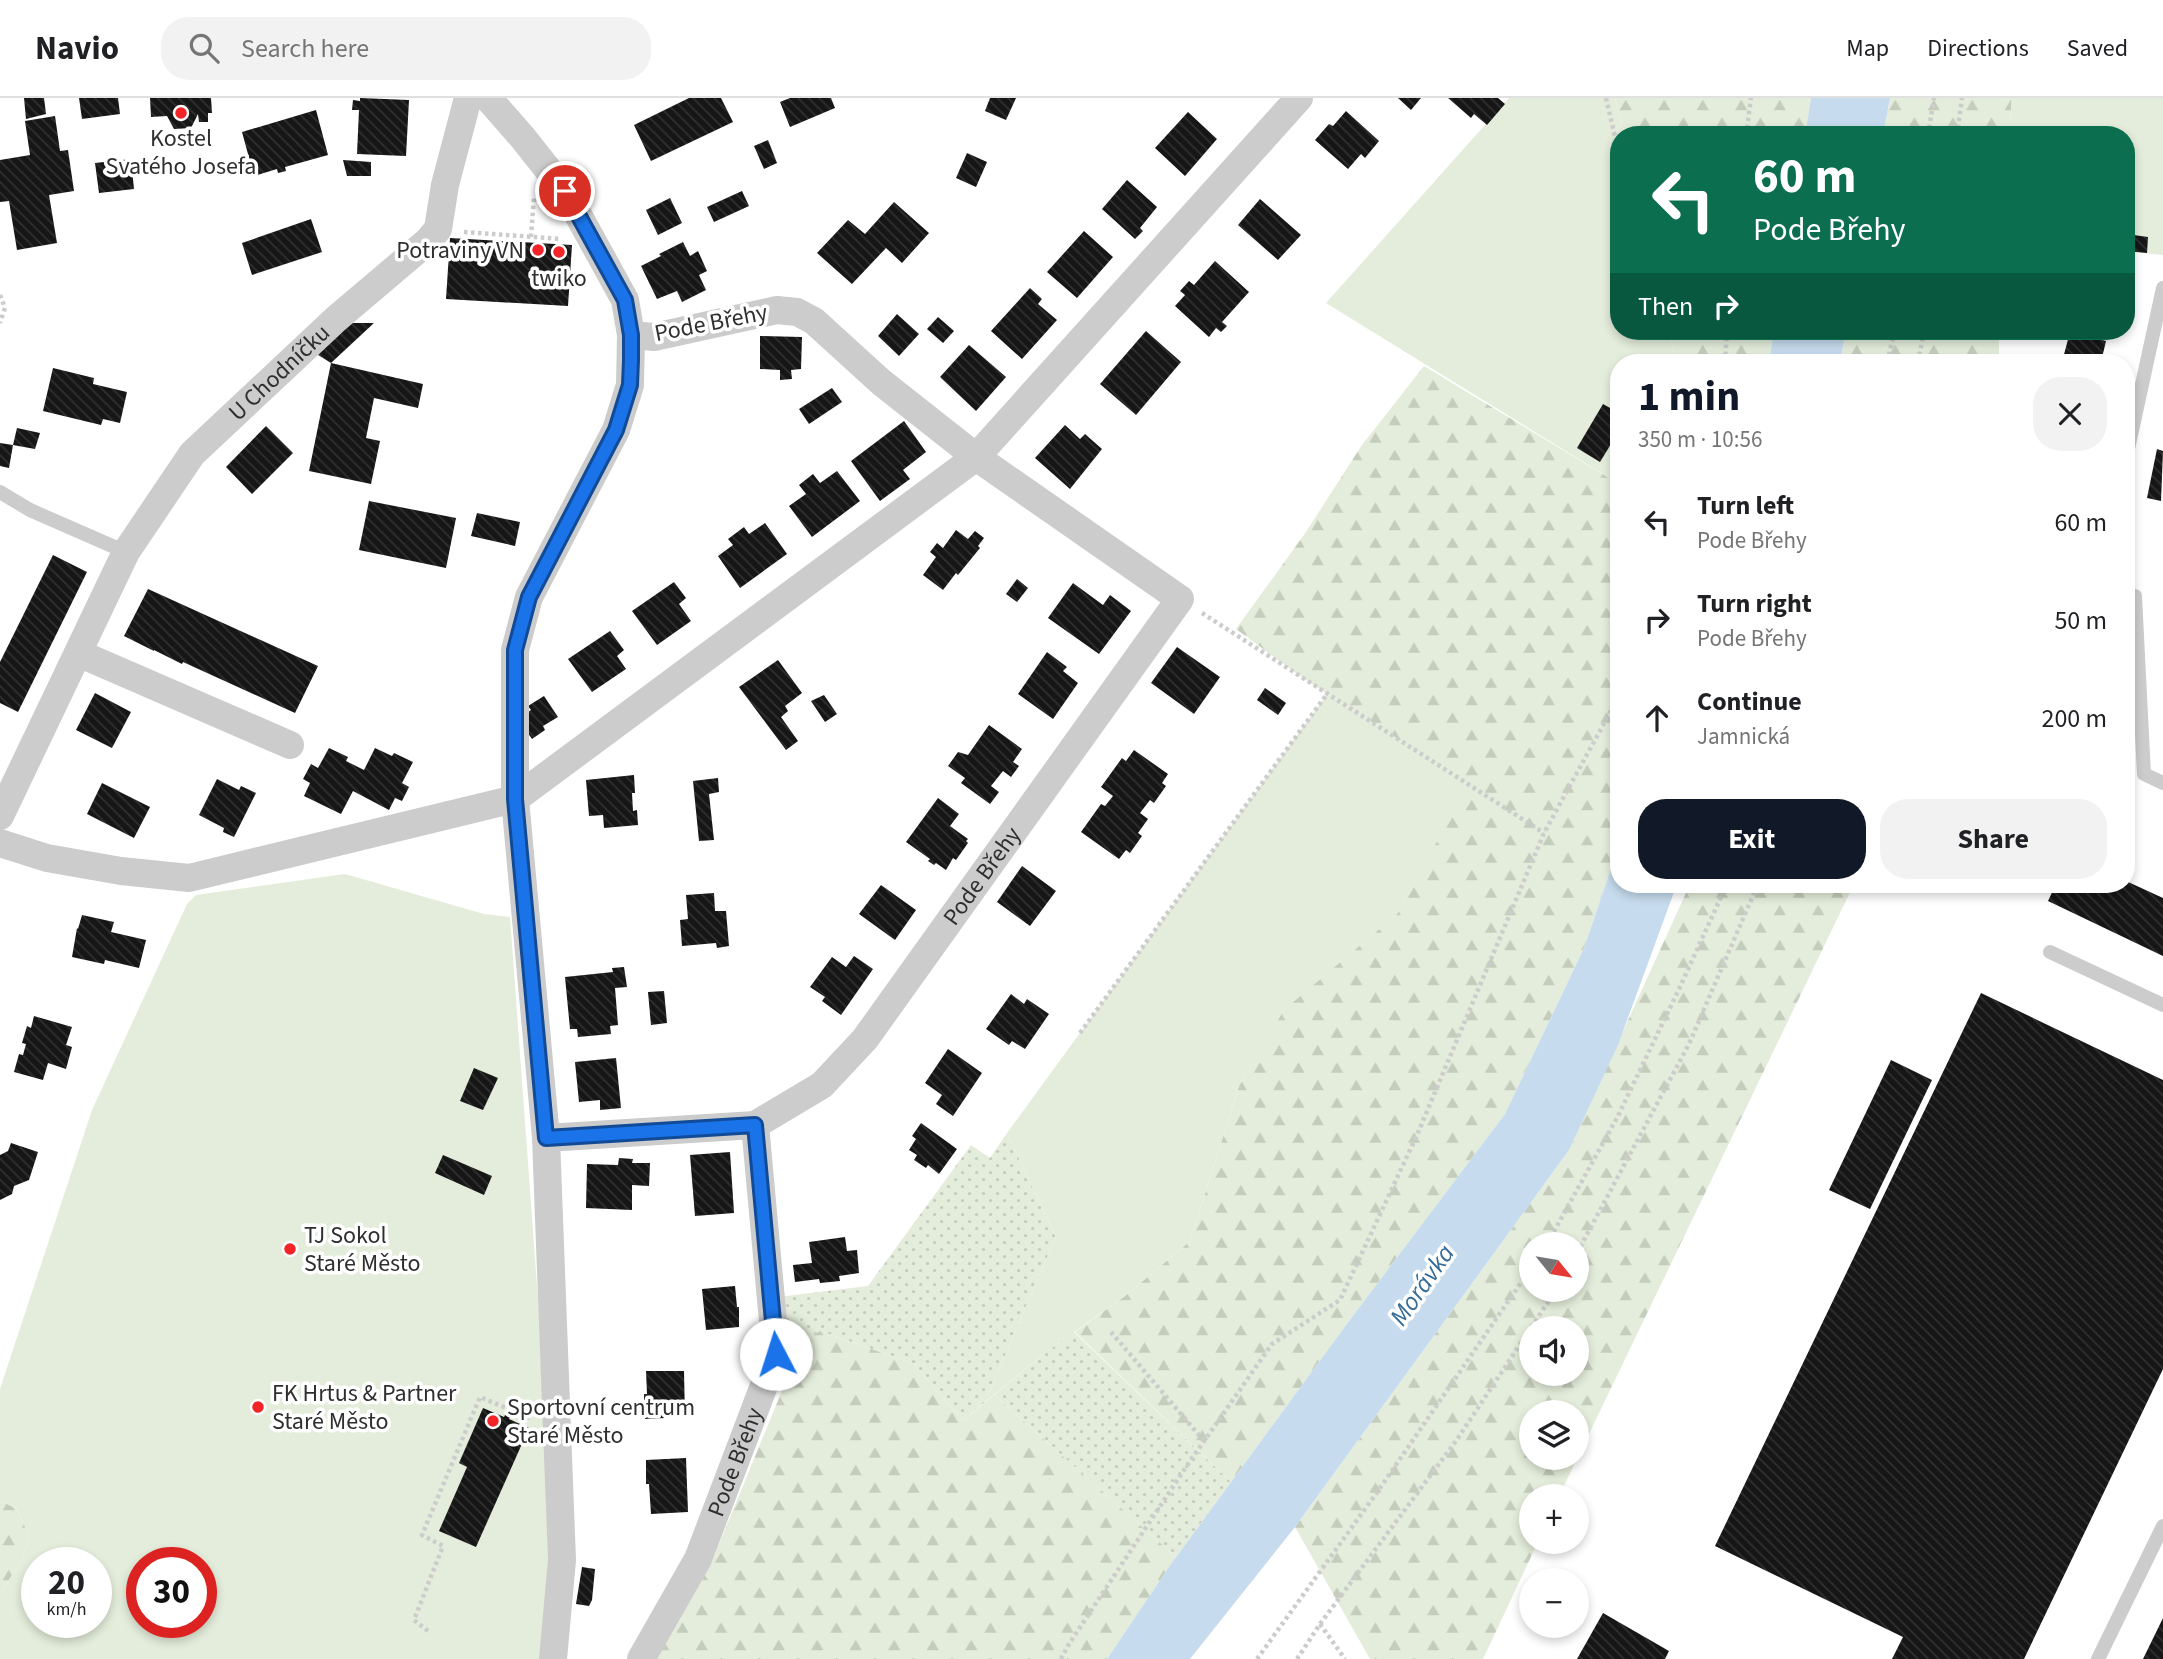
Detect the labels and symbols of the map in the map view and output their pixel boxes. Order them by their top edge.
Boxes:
marker: Kostel Svatého Josefa [173,105,189,121]
place label: Kostel Svatého Josefa [106,121,256,184]
pin [535,161,595,221]
place label: Potraviny VN [396,233,524,268]
marker: Potraviny VN [530,242,546,258]
marker: twiko [551,244,567,260]
place label: twiko [531,261,587,296]
street label: Pode Břehy [652,295,770,351]
street label: U Chodníčku [220,316,338,429]
street label: Pode Břehy [934,819,1029,933]
place label: TJ Sokol Staré Město [304,1218,420,1281]
north arrow [1519,1232,1589,1302]
water label: Morávka [1381,1237,1464,1333]
marker: TJ Sokol Staré Město [282,1241,298,1257]
position arrow [739,1317,813,1391]
place label: FK Hrtus & Partner Staré Město [272,1376,457,1439]
place label: Sportovní centrum Staré Město [507,1390,695,1453]
marker: FK Hrtus & Partner Staré Město [250,1399,266,1415]
street label: Pode Břehy [698,1402,772,1522]
marker: Sportovní centrum Staré Město [485,1413,501,1429]
speed limit sign: 30 [126,1547,217,1638]

